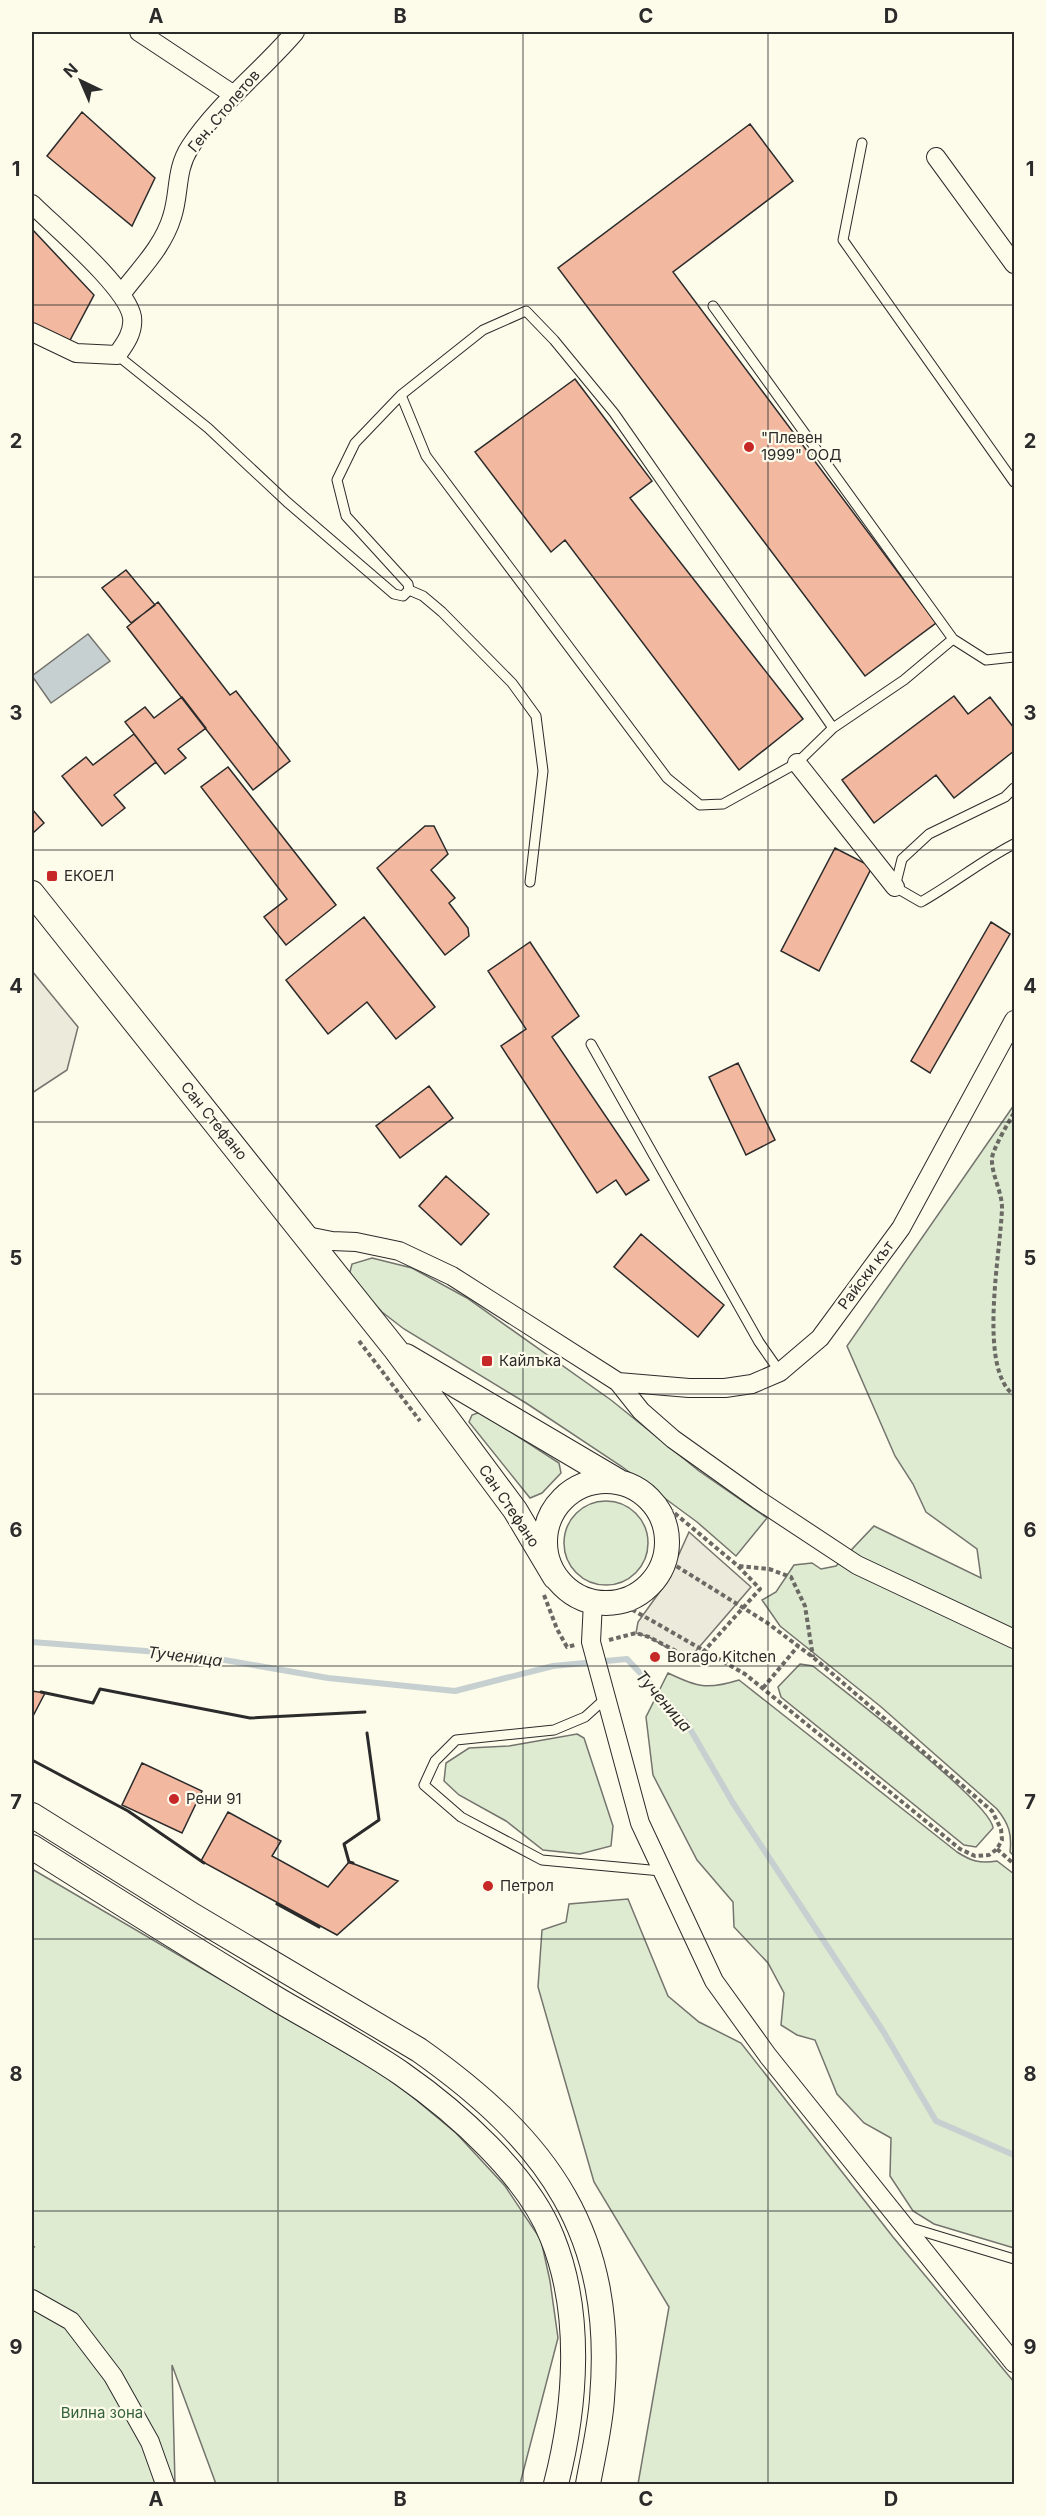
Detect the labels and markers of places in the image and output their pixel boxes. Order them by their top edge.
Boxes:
place label: "Плевен 1999" ООД [761,428,841,464]
marker: "Плевен 1999" ООД [742,440,756,454]
place label: ЕКОЕЛ [64,866,114,885]
marker: ЕКОЕЛ [45,869,59,883]
place label: Кайлъка [499,1351,561,1370]
marker: Кайлъка [480,1354,494,1368]
place label: Borago Kitchen [667,1647,776,1666]
marker: Borago Kitchen [648,1650,662,1664]
place label: Рени 91 [186,1789,242,1808]
marker: Рени 91 [167,1792,181,1806]
place label: Петрол [500,1876,554,1895]
marker: Петрол [481,1879,495,1893]

